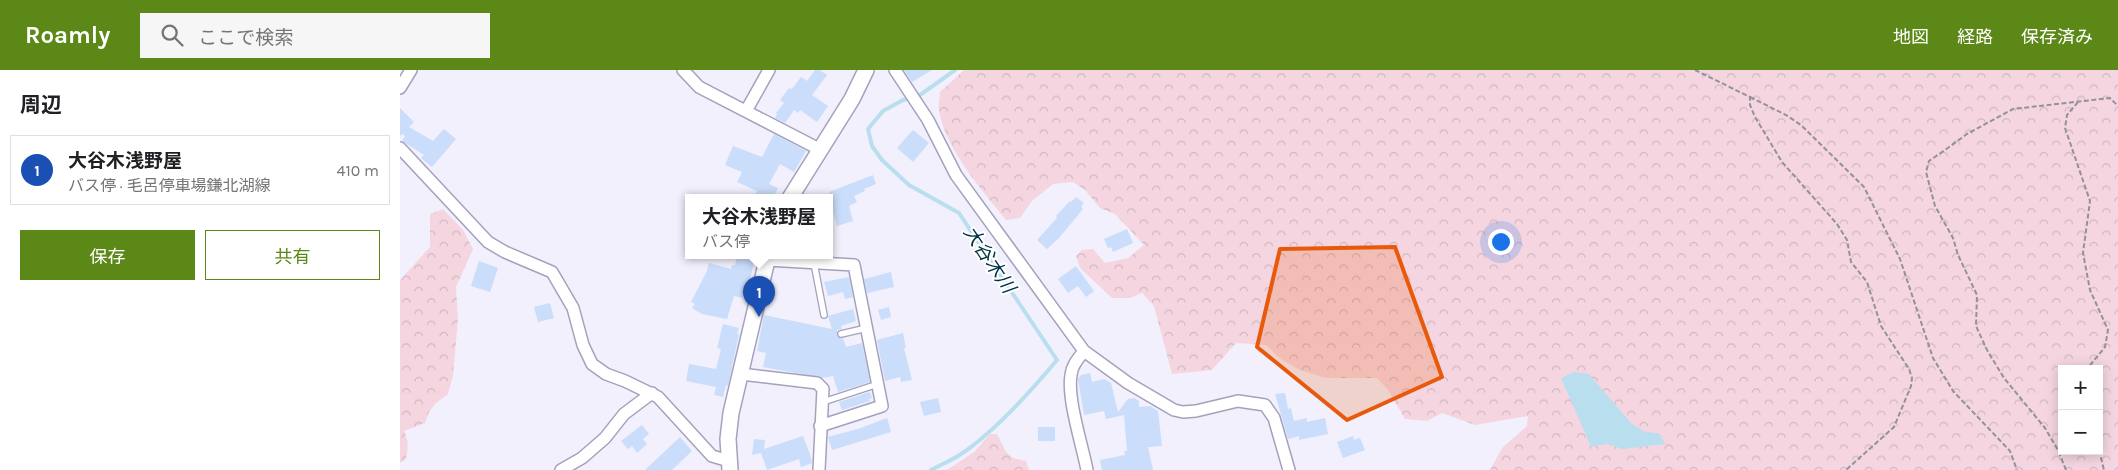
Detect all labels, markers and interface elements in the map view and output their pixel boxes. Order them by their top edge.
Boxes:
search box [140,13,490,58]
text: Roamly [25,21,110,49]
icon: search [158,21,186,49]
text: 地図 [1893,26,1929,48]
text: 経路 [1957,26,1993,48]
text: 保存済み [2021,26,2093,48]
text: ここで検索 [198,27,293,49]
text: 周辺 [20,93,62,117]
text: 大谷木浅野屋 [68,150,182,172]
text: 1 [34,161,40,180]
text: 410 m [337,161,379,180]
text: バス停 · 毛呂停車場鎌北湖線 [68,176,270,195]
popup [685,194,833,259]
text: 大谷木浅野屋 [702,206,816,228]
water label: 大谷木川 [959,222,1021,299]
your location [1488,229,1514,255]
button: 保存 [20,230,195,280]
button: 共有 [205,230,380,280]
text: バス停 [702,232,750,251]
pin: 1 [743,276,775,317]
map controls [2058,365,2103,455]
button: + [2058,365,2103,410]
button: − [2058,410,2103,455]

